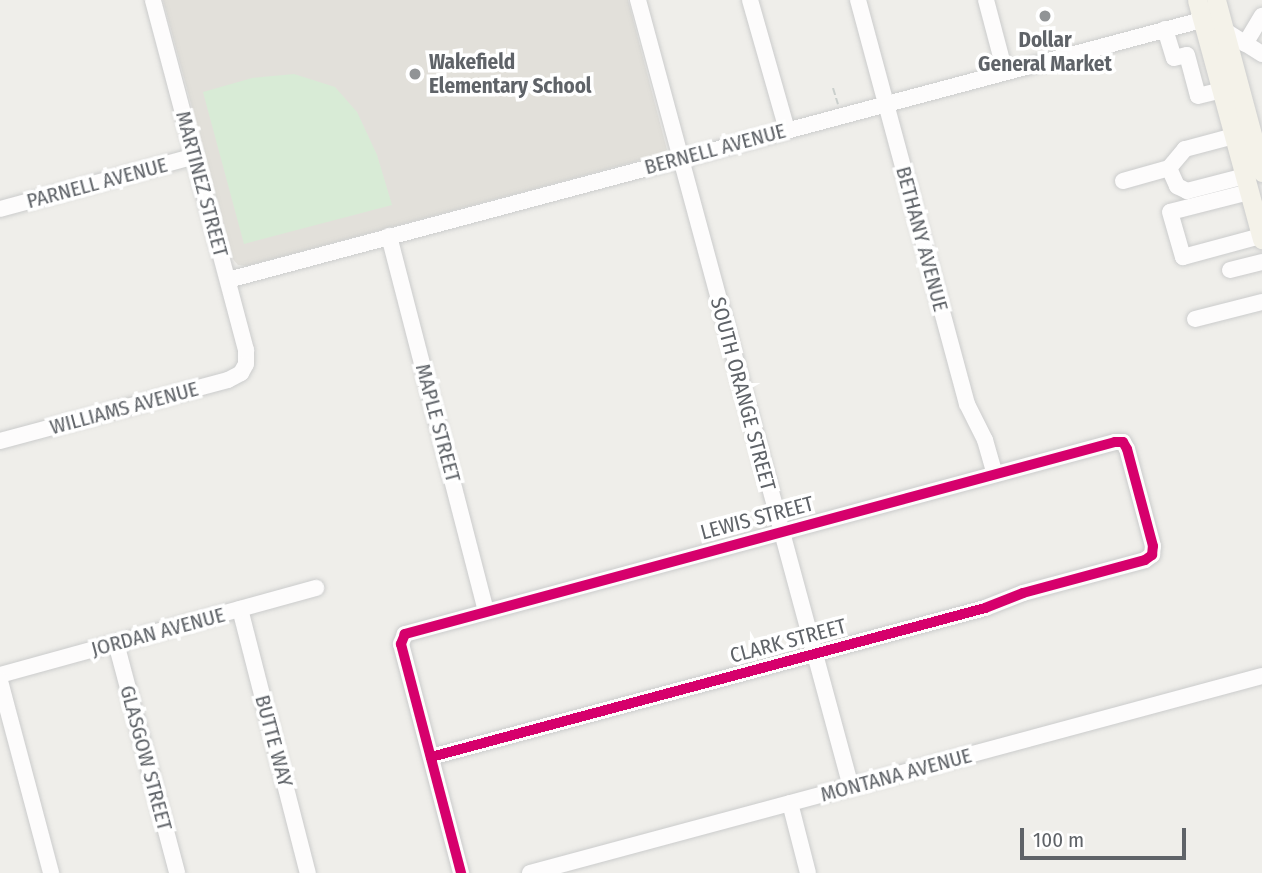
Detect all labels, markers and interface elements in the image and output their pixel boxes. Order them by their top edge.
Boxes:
marker: Dollar General Market [1037,8,1053,24]
place label: Dollar General Market [978,27,1112,77]
place label: Wakefield Elementary School [429,49,592,99]
marker: Wakefield Elementary School [407,66,423,82]
street label: MARTINEZ STREET [170,108,234,260]
street label: BERNELL AVENUE [642,118,788,180]
street label: PARNELL AVENUE [24,152,170,214]
street label: BETHANY AVENUE [891,164,953,314]
street label: SOUTH ORANGE STREET [705,295,781,493]
street label: MAPLE STREET [410,361,466,485]
street label: WILLIAMS AVENUE [47,376,201,440]
street label: LEWIS STREET [698,491,816,545]
street label: JORDAN AVENUE [88,602,228,662]
street label: CLARK STREET [727,613,849,669]
street label: GLASGOW STREET [115,683,177,833]
street label: BUTTE WAY [250,692,298,790]
street label: MONTANA AVENUE [818,743,974,807]
scale bar [1024,814,1190,858]
text: 100 m [1033,827,1084,853]

